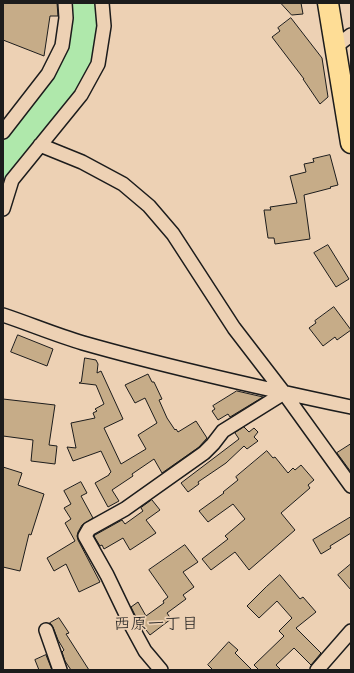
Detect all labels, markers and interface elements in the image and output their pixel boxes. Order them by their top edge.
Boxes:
district label: 西原一丁目 [114,617,198,637]

